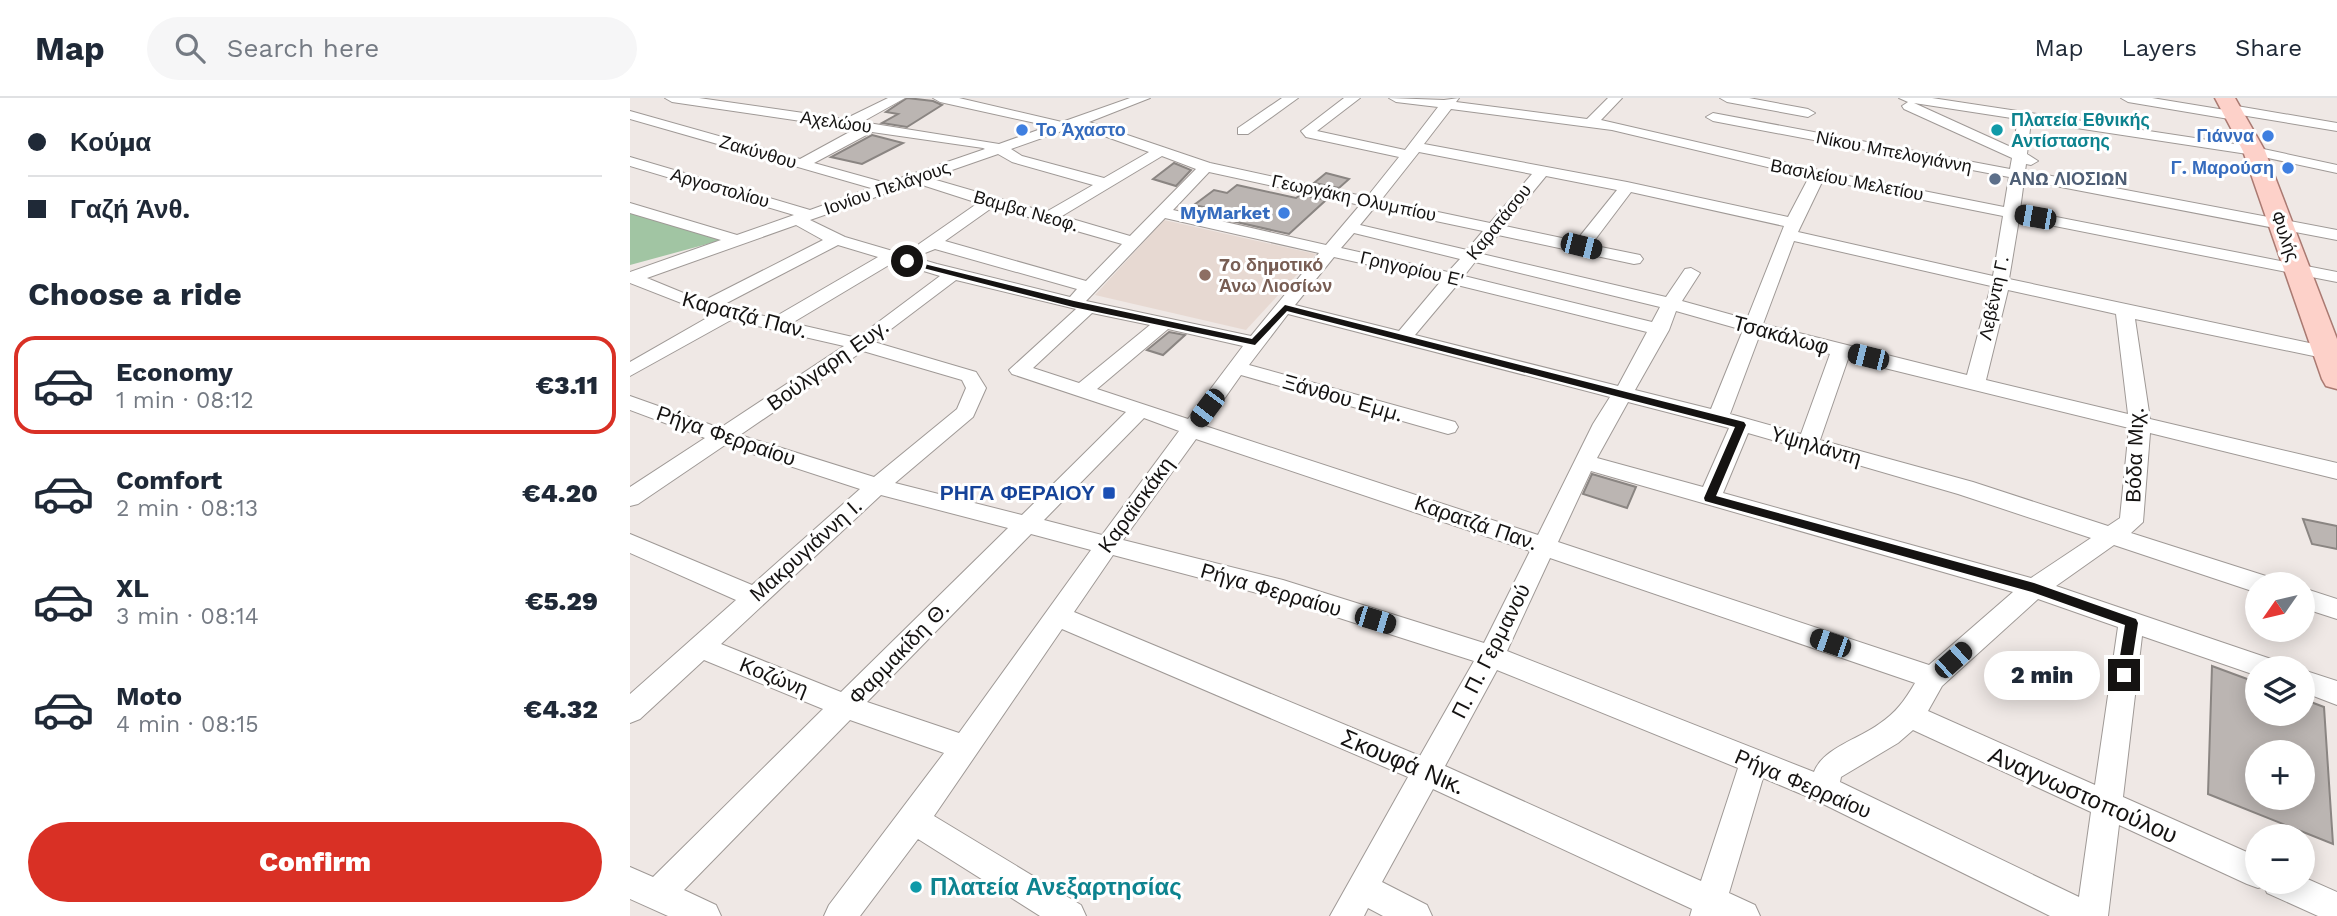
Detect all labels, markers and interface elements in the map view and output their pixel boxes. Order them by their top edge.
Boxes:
search box [147,17,637,80]
text: Map [35,29,105,68]
icon: search [171,29,209,67]
text: Search here [227,33,379,63]
text: Map [2035,34,2083,62]
text: Layers [2121,34,2197,62]
text: Share [2235,34,2302,62]
street label: Αχελώου [799,106,873,137]
place label: Πλατεία Εθνικής Αντίστασης [2011,109,2150,151]
place label: Το Άχαστο [1036,119,1126,140]
marker: Το Άχαστο [1014,122,1030,138]
marker: Πλατεία Εθνικής Αντίστασης [1989,122,2005,138]
place label: Γιάννα [2197,125,2254,146]
street label: Νίκου Μπελογιάννη [1814,126,1974,177]
text: Κούμα [70,127,151,157]
marker: Γιάννα [2260,128,2276,144]
street label: Ζακύνθου [717,131,799,173]
street label: Βασιλείου Μελετίου [1769,154,1925,205]
street label: Ιονίου Πελάγους [821,156,953,219]
place label: Γ. Μαρούση [2171,157,2274,178]
marker: Γ. Μαρούση [2280,160,2296,176]
street label: Αργοστολίου [668,163,772,212]
place label: ΑΝΩ ΛΙΟΣΙΩΝ [2009,168,2128,189]
street label: Γεωργάκη Ολυμπίου [1270,170,1438,225]
marker: ΑΝΩ ΛΙΟΣΙΩΝ [1987,171,2003,187]
street label: Καρατάσου [1462,180,1535,264]
street label: Βαμβα Νεοφ. [971,186,1081,235]
text: Γαζή Άνθ. [70,194,190,224]
place label: MyMarket [1180,202,1270,223]
car [2013,203,2058,231]
marker: MyMarket [1276,205,1292,221]
street label: Φυλής [2267,208,2304,264]
car [1559,231,1604,261]
route start [891,245,923,277]
street label: Γρηγορίου Ε' [1358,246,1466,291]
place label: 7ο δημοτικό Άνω Λιοσίων [1219,254,1332,296]
street label: Λεβέντη Γ. [1974,254,2013,342]
marker: 7ο δημοτικό Άνω Λιοσίων [1197,267,1213,283]
text: Choose a ride [28,275,242,313]
street label: Καρατζά Παν. [680,286,810,343]
street label: Τσακάλωφ [1730,310,1832,359]
street label: Βούλγαρη Ευγ. [762,313,893,416]
car [1846,342,1891,372]
icon: car [32,354,95,417]
text: Economy [116,357,233,387]
street label: Ξάνθου Εμμ. [1280,368,1406,427]
text: €3.11 [536,370,598,400]
car [1186,385,1229,431]
text: 1 min · 08:12 [116,387,254,414]
street label: Ρήγα Φερραίου [653,400,799,471]
street label: Βόδα Μιχ. [2120,407,2149,503]
street label: Υψηλάντη [1768,421,1865,470]
street label: Καραϊσκάκη [1093,452,1179,557]
icon: car [32,462,95,525]
text: Comfort [116,465,222,495]
text: €4.20 [522,478,598,508]
place label: ΡΗΓΑ ΦΕΡΑΙΟΥ [940,480,1095,505]
marker: ΡΗΓΑ ΦΕΡΑΙΟΥ [1101,485,1117,501]
street label: Καρατζά Παν. [1411,490,1541,555]
street label: Μακρυγιάννη Ι. [744,493,867,606]
text: 2 min · 08:13 [116,495,258,522]
street label: Ρήγα Φερραίου [1198,557,1345,622]
icon: car [32,570,95,633]
north arrow [2245,572,2315,642]
map controls [2245,572,2315,894]
text: XL [116,573,149,603]
street label: Π. Π. Γερμανού [1446,579,1535,722]
text: €5.29 [525,586,598,616]
street label: Φαρμακίδη Θ. [843,596,954,709]
text: 3 min · 08:14 [116,603,259,630]
car [1352,604,1399,636]
car [1807,626,1854,660]
car [1931,638,1976,682]
callout: 2 min [1984,650,2100,700]
street label: Κοζώνη [736,651,812,702]
button: layers [2245,656,2315,726]
route end [2108,659,2140,691]
text: 2 min [2011,662,2073,689]
icon: car [32,678,95,741]
text: Moto [116,681,182,711]
text: €4.32 [524,694,598,724]
text: 4 min · 08:15 [116,711,259,738]
street label: Σκουφά Νικ. [1337,723,1469,801]
button: + [2245,740,2315,810]
street label: Αναγνωστοπούλου [1984,741,2182,849]
street label: Ρήγα Φερραίου [1731,744,1875,823]
button: Confirm [28,822,602,902]
button: − [2245,824,2315,894]
place label: Πλατεία Ανεξαρτησίας [930,873,1182,901]
marker: Πλατεία Ανεξαρτησίας [908,879,924,895]

